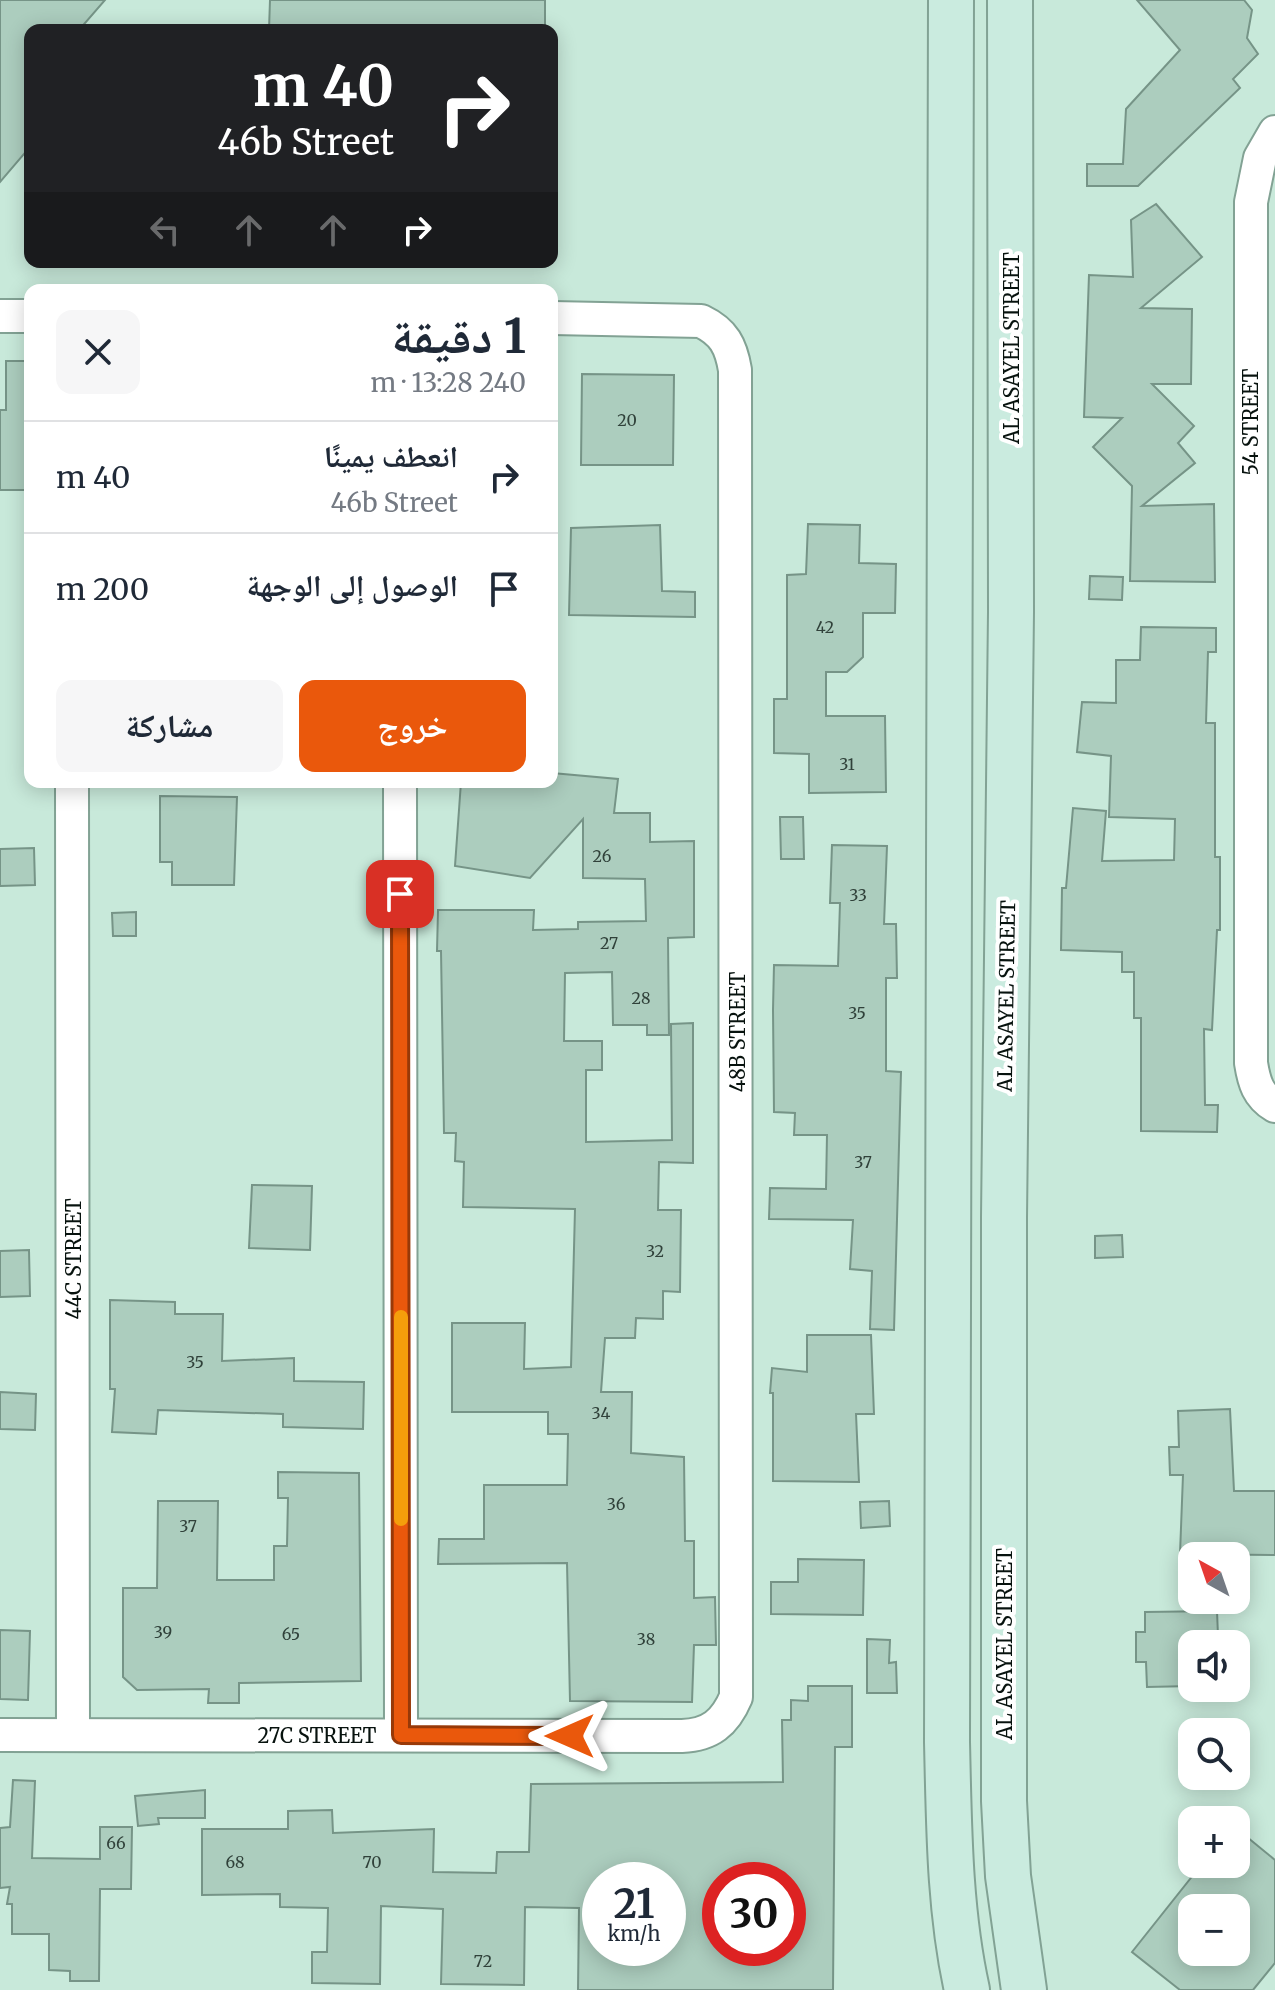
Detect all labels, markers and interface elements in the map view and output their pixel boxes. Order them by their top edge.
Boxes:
text: 40 m [252,51,394,121]
icon: right [422,56,526,160]
text: 46b Street [217,120,394,165]
icon: left [143,208,187,252]
icon: ahead [227,208,271,252]
icon: ahead [311,208,355,252]
icon: right [395,208,439,252]
street label: AL ASAYEL STREET [999,252,1024,445]
text: 1 دقيقة [392,306,526,366]
button: close [56,310,140,394]
text: 240 m · 13:28 [370,366,526,399]
street label: 54 STREET [1238,368,1263,476]
house number: 20 [617,410,637,430]
text: انعطف يمينًا [324,437,458,475]
icon: right [482,455,526,499]
text: 40 m [56,458,130,496]
text: 46b Street [330,486,458,519]
text: الوصول إلى الوجهة [247,566,458,604]
icon: arrive [482,567,526,611]
text: 200 m [56,570,149,608]
house number: 42 [816,617,834,637]
button: مشاركة [56,680,283,772]
button: خروج [299,680,526,772]
house number: 31 [839,754,855,774]
house number: 26 [593,846,612,866]
pin [366,860,434,928]
icon: arrive [378,872,422,916]
house number: 33 [849,885,867,905]
street label: AL ASAYEL STREET [992,900,1020,1093]
house number: 27 [600,933,618,953]
street label: 48B STREET [725,972,750,1092]
house number: 28 [632,988,650,1008]
house number: 35 [848,1003,866,1023]
house number: 37 [854,1152,872,1172]
street label: 44C STREET [61,1198,86,1320]
house number: 32 [646,1241,664,1261]
house number: 35 [186,1352,204,1372]
house number: 34 [592,1403,611,1423]
house number: 36 [607,1494,626,1514]
house number: 37 [179,1516,197,1536]
north arrow [1178,1542,1250,1614]
map controls [1178,1542,1250,1966]
street label: AL ASAYEL STREET [992,1548,1017,1741]
house number: 39 [154,1622,172,1642]
house number: 65 [282,1624,300,1644]
house number: 38 [637,1629,655,1649]
button: sound [1178,1630,1250,1702]
position arrow [528,1694,612,1778]
button: search [1178,1718,1250,1790]
street label: 27C STREET [258,1723,377,1748]
button: + [1178,1806,1250,1878]
house number: 66 [106,1833,126,1853]
house number: 68 [225,1852,245,1872]
house number: 70 [363,1852,382,1872]
speed limit sign: 30 [702,1862,806,1966]
text: 21 [614,1879,654,1929]
button: − [1178,1894,1250,1966]
text: km/h [608,1921,660,1946]
house number: 72 [474,1951,492,1971]

